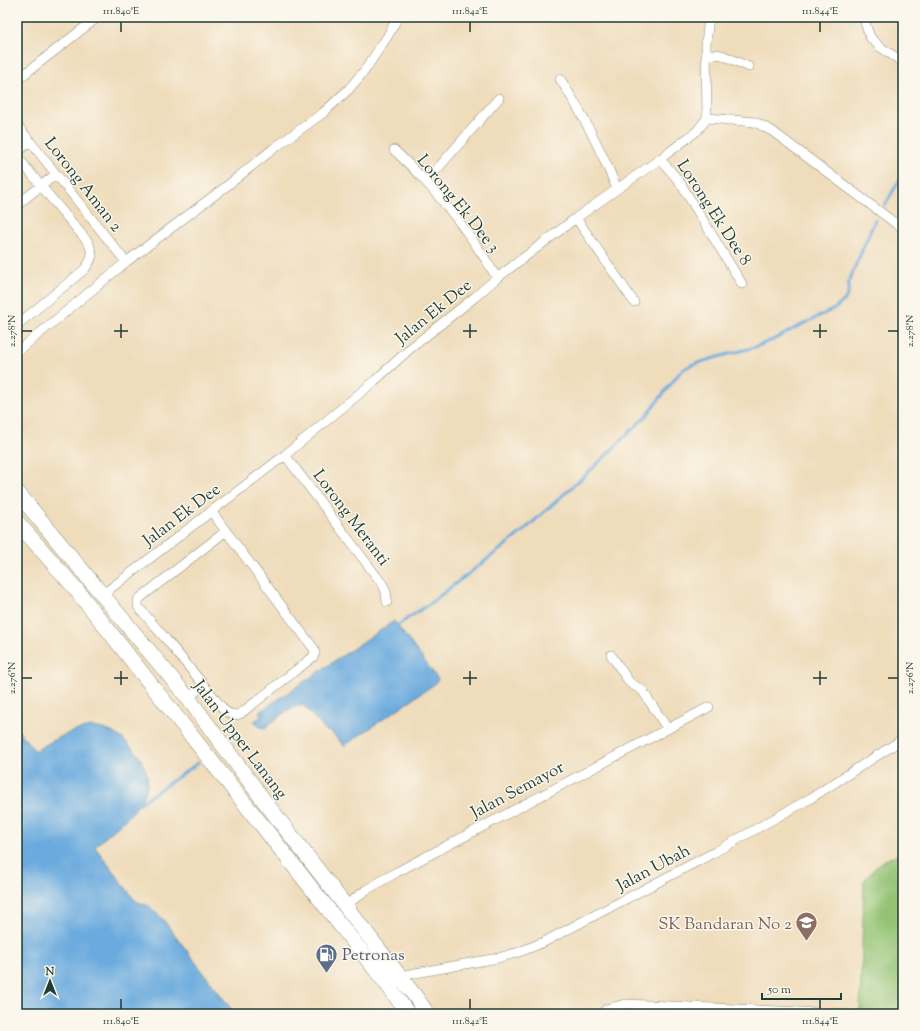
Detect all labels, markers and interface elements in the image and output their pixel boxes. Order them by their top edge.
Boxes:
text: 111.840°E [103,4,139,19]
text: 111.842°E [452,4,488,19]
text: 111.844°E [802,4,838,19]
street label: Lorong Aman 2 [38,133,127,238]
street label: Lorong Ek Dee 3 [410,150,505,259]
street label: Lorong Ek Dee 8 [670,155,757,271]
street label: Jalan Ek Dee [390,274,478,351]
text: 2.278°N [5,315,20,347]
text: 2.278°N [903,315,918,347]
street label: Lorong Meranti [306,465,395,571]
street label: Jalan Ek Dee [138,478,226,553]
text: 2.276°N [5,662,20,694]
text: 2.276°N [903,662,918,694]
street label: Jalan Upper Lanang [186,675,292,805]
street label: Jalan Semayor [466,756,569,826]
street label: Jalan Ubah [612,839,695,899]
school or university icon: SK Bandaran No 2 [794,910,820,943]
place label: SK Bandaran No 2 [658,913,792,937]
fuel station icon: Petronas [313,941,339,974]
place label: Petronas [342,944,405,968]
north arrow [30,961,70,1001]
text: N [45,964,55,980]
scale bar [762,975,841,1001]
text: 50 m [767,981,791,999]
text: 111.840°E [103,1014,139,1029]
text: 111.842°E [452,1014,488,1029]
text: 111.844°E [802,1014,838,1029]

